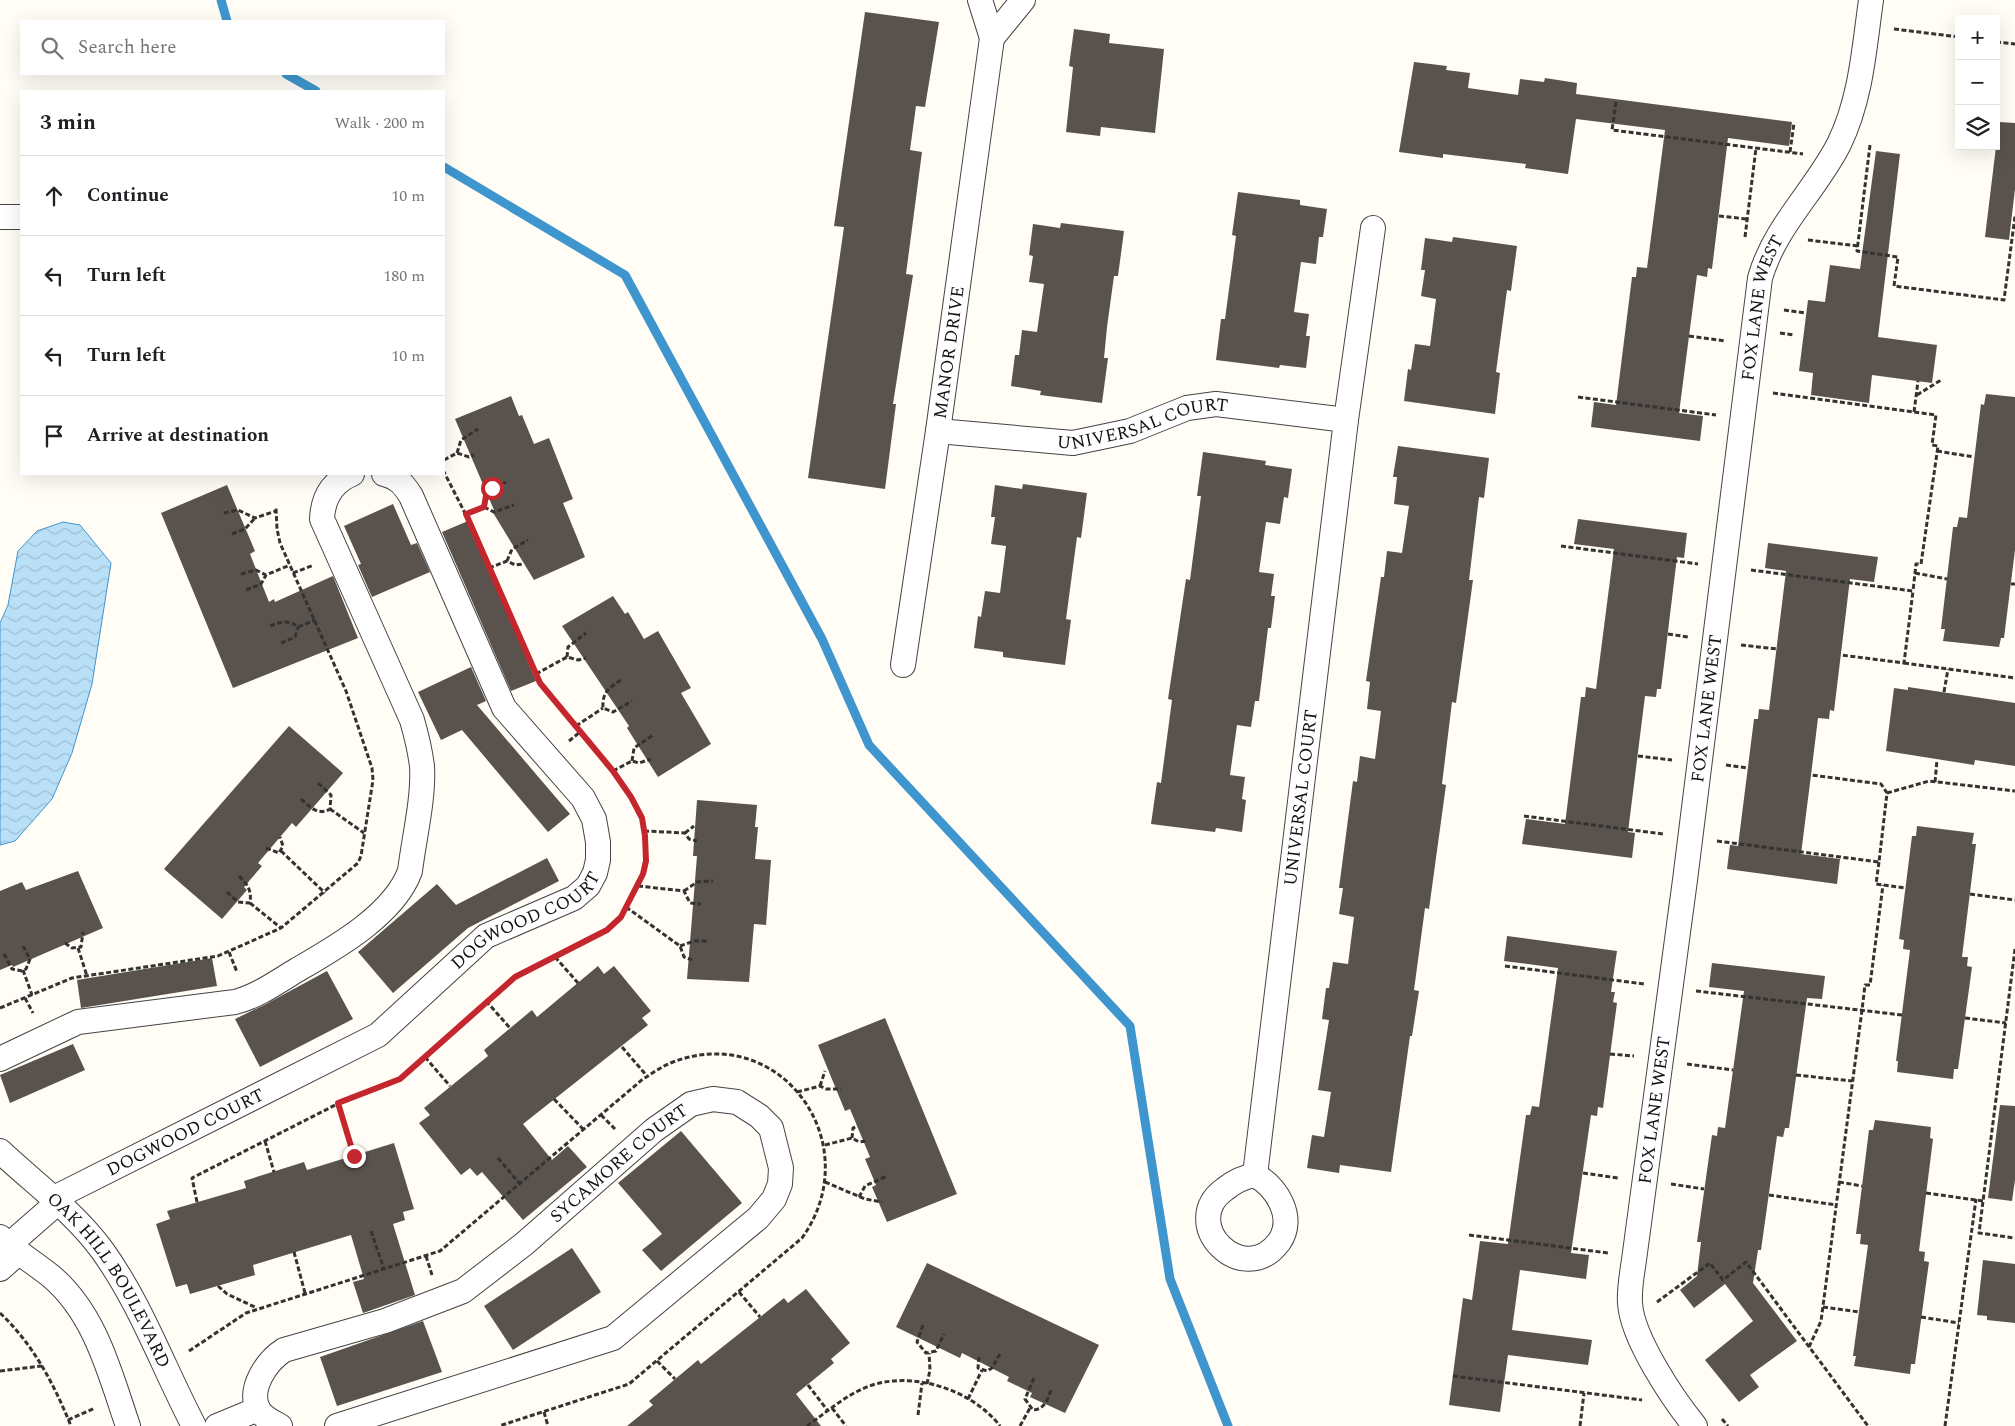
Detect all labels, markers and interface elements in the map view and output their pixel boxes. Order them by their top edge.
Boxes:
map controls [1955,15,2000,150]
button: + [1955,15,2000,60]
search box [20,20,445,75]
text: Search here [78,33,177,62]
icon: search [38,34,66,62]
button: − [1955,60,2000,105]
button: layers [1955,105,2000,150]
text: 3 min [40,107,96,139]
text: Walk · 200 m [334,111,425,135]
text: Continue [87,181,169,210]
icon: ahead [40,182,68,210]
text: 10 m [391,184,425,208]
street label: FOX LANE WEST [1734,230,1790,382]
text: Turn left [87,261,166,290]
icon: left [40,262,68,290]
text: 180 m [383,264,425,288]
street label: MANOR DRIVE [926,284,971,421]
text: Turn left [87,341,166,370]
icon: left [40,342,68,370]
text: 10 m [391,344,425,368]
street label: UNIVERSAL COURT [1056,391,1230,457]
text: Arrive at destination [87,421,269,450]
icon: arrive [40,422,68,450]
route start [481,477,504,500]
street label: FOX LANE WEST [1684,633,1729,784]
street label: UNIVERSAL COURT [1276,708,1324,887]
street label: DOGWOOD COURT [444,866,607,976]
street label: FOX LANE WEST [1631,1035,1677,1186]
street label: DOGWOOD COURT [102,1081,269,1183]
street label: SYCAMORE COURT [544,1097,693,1229]
route end [343,1145,366,1168]
street label: OAK HILL BOULEVARD [41,1185,177,1372]

